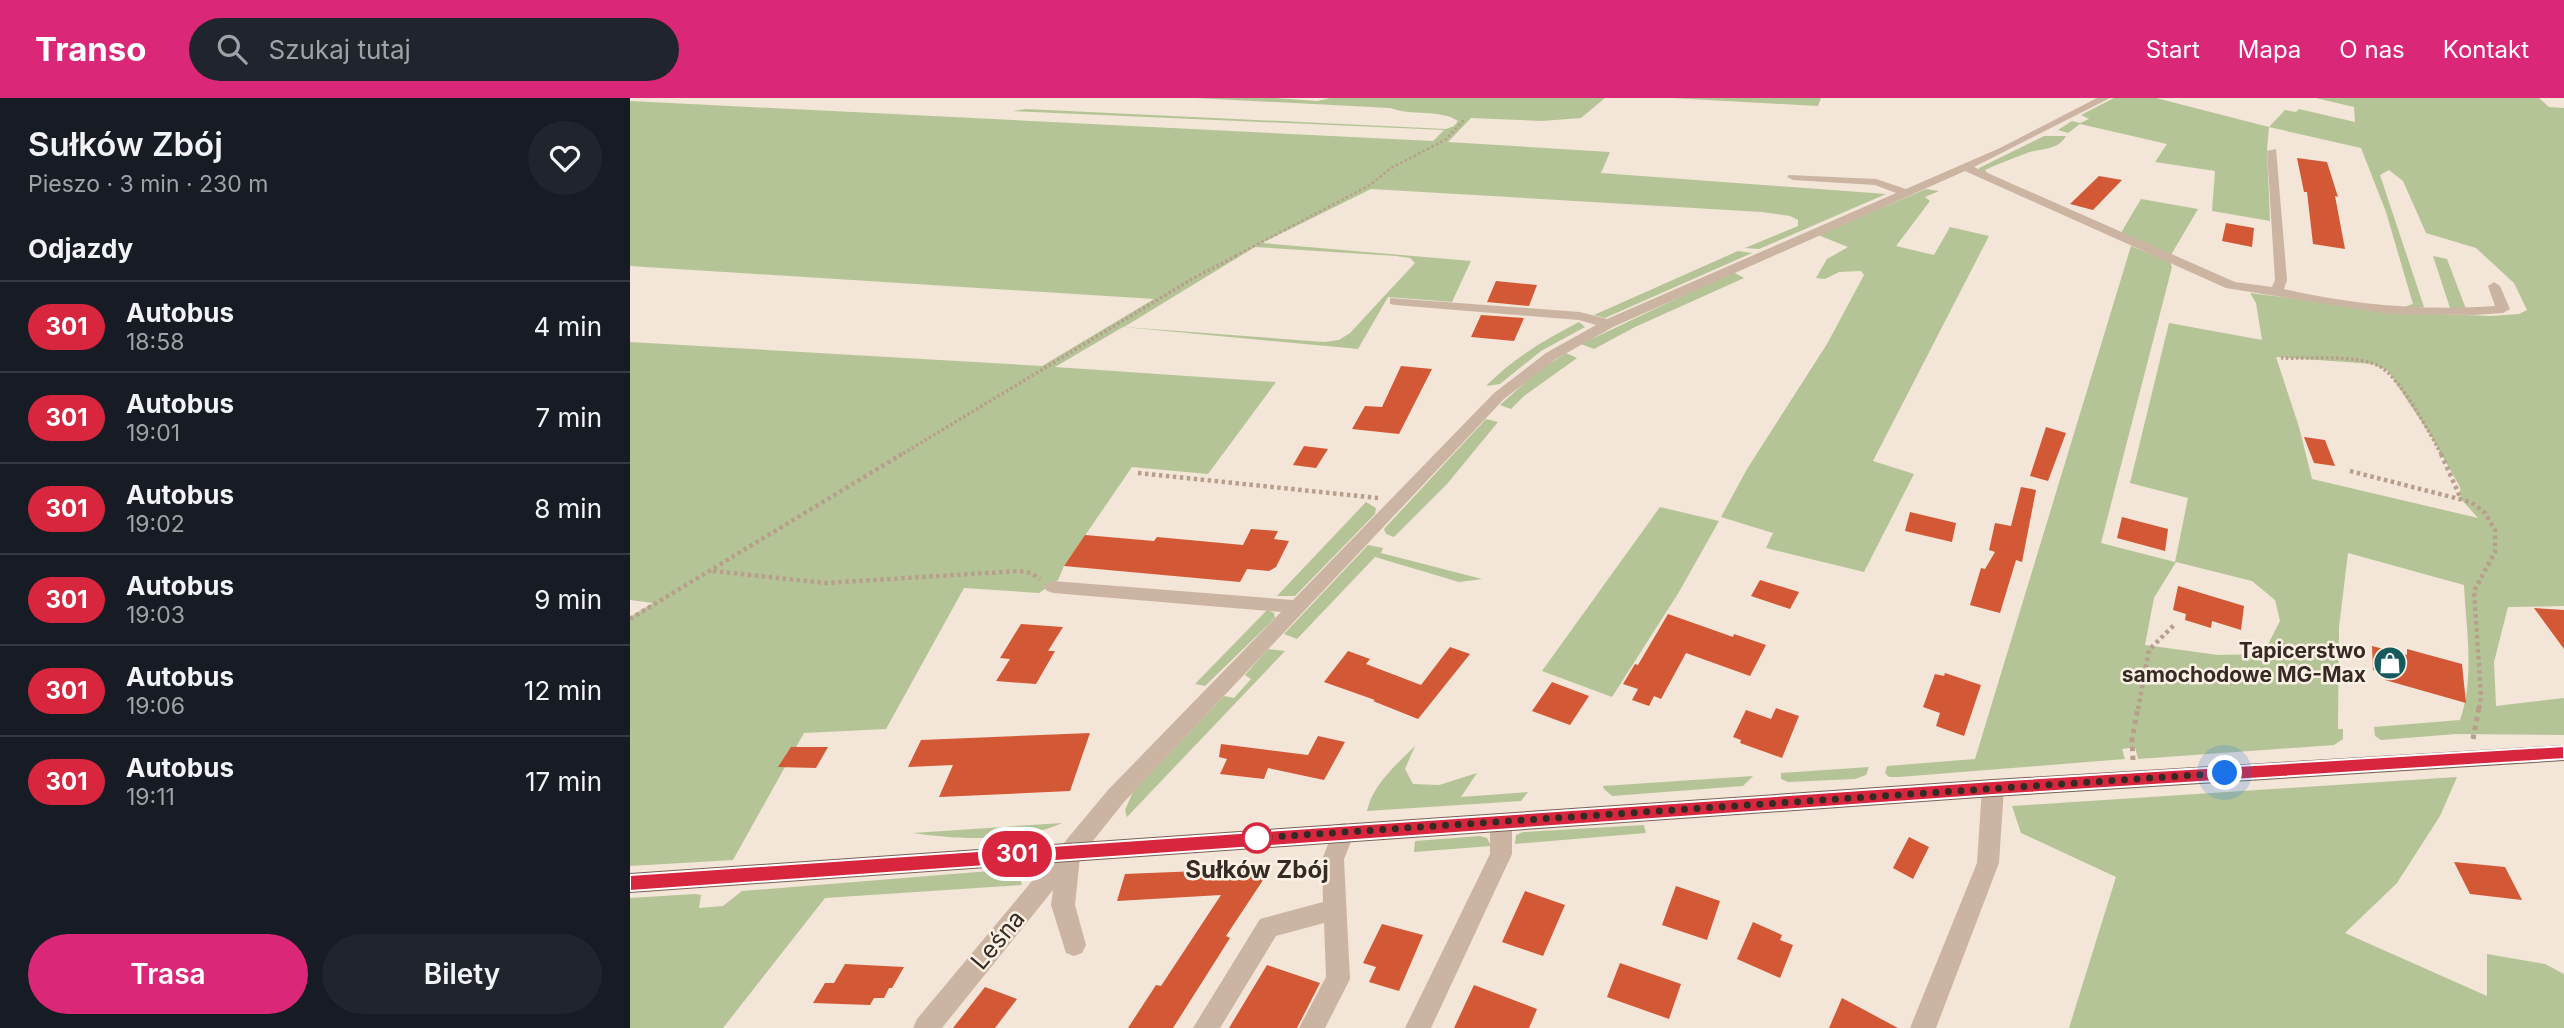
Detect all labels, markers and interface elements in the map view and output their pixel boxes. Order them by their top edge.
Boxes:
search box [189,18,679,81]
text: Transo [35,29,147,69]
icon: search [213,30,251,68]
text: Szukaj tutaj [269,34,411,65]
text: Start [2146,35,2200,64]
text: Mapa [2238,35,2301,64]
text: O nas [2339,35,2405,64]
text: Kontakt [2443,35,2529,64]
button: heart [528,121,602,195]
text: Sułków Zbój [28,124,223,164]
text: Pieszo · 3 min · 230 m [28,170,268,198]
text: Odjazdy [28,233,133,264]
text: Autobus [126,297,234,328]
text: 4 min [533,311,602,342]
text: 301 [45,312,88,341]
text: 18:58 [126,328,184,356]
text: Autobus [126,388,234,419]
text: 7 min [536,402,602,433]
text: 301 [45,403,88,432]
text: 19:01 [126,419,180,447]
text: Autobus [126,479,234,510]
text: 8 min [534,493,602,524]
text: 301 [45,494,88,523]
text: 19:02 [126,510,185,538]
text: Autobus [126,570,234,601]
text: 9 min [534,584,602,615]
text: 301 [45,585,88,614]
text: 19:03 [126,601,185,629]
place label: Tapicerstwo samochodowe MG-Max [2122,638,2366,687]
shop icon: Tapicerstwo samochodowe MG-Max [2371,644,2409,682]
text: Autobus [126,661,234,692]
text: 12 min [524,675,602,706]
text: 301 [45,676,88,705]
text: 19:06 [126,692,185,720]
text: Autobus [126,752,234,783]
your location [2207,755,2242,790]
text: 17 min [525,766,602,797]
text: 301 [45,767,88,796]
text: 19:11 [126,783,175,811]
marker: Sułków Zbój [1242,823,1272,853]
line badge: 301 [977,831,1057,877]
text: 301 [996,839,1038,868]
place label: Sułków Zbój [1185,855,1329,884]
street label: Leśna [965,904,1031,975]
button: Trasa [28,934,308,1014]
button: Bilety [322,934,602,1014]

